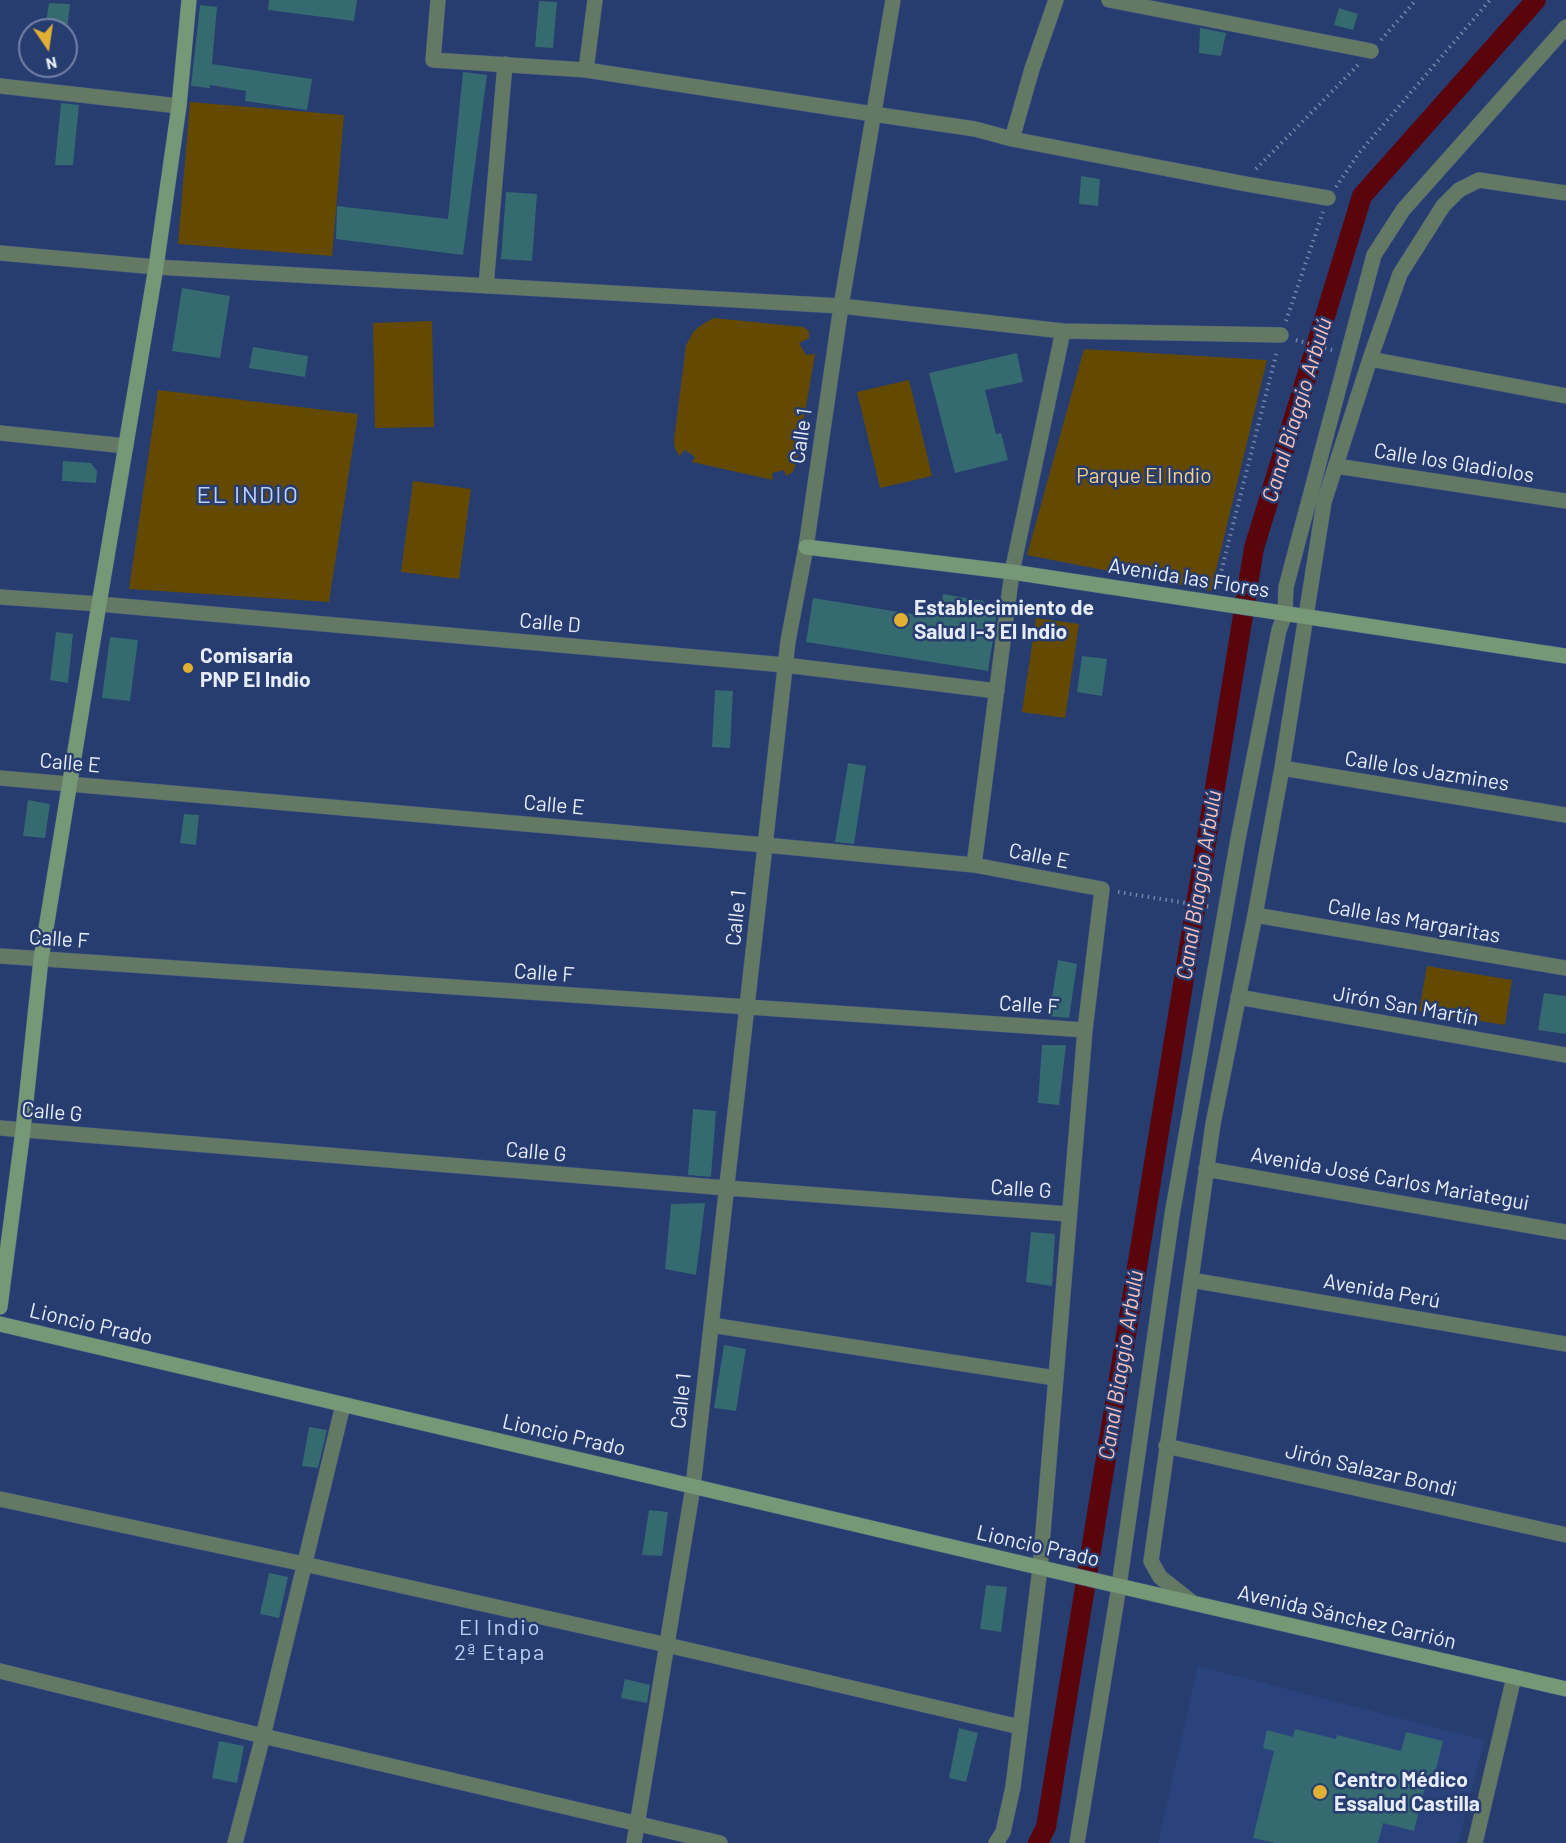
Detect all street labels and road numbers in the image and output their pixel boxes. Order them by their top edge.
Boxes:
street label: Calle 1 [785,407,817,465]
street label: Calle los Gladiolos [1372,438,1536,488]
street label: Avenida las Flores [1107,553,1271,603]
street label: Calle D [518,608,582,638]
street label: Calle los Jazmines [1343,746,1511,796]
street label: Calle E [38,748,102,778]
street label: Calle E [522,790,586,820]
street label: Calle E [1007,838,1071,874]
street label: Calle 1 [721,889,751,947]
street label: Calle las Margaritas [1326,893,1502,949]
street label: Calle F [28,924,90,954]
street label: Calle F [513,958,575,988]
street label: Jirón San Martín [1331,981,1481,1031]
street label: Calle F [998,990,1060,1020]
street label: Calle G [20,1097,84,1127]
street label: Calle G [504,1137,568,1167]
street label: Avenida José Carlos Mariategui [1249,1142,1531,1216]
street label: Calle G [990,1174,1052,1204]
street label: Avenida Perú [1322,1268,1442,1314]
street label: Lioncio Prado [27,1298,155,1350]
street label: Calle 1 [666,1372,696,1430]
street label: Lioncio Prado [500,1409,628,1461]
street label: Jirón Salazar Bondi [1283,1438,1459,1502]
street label: Lioncio Prado [974,1520,1102,1572]
street label: Avenida Sánchez Carrión [1235,1580,1459,1654]

